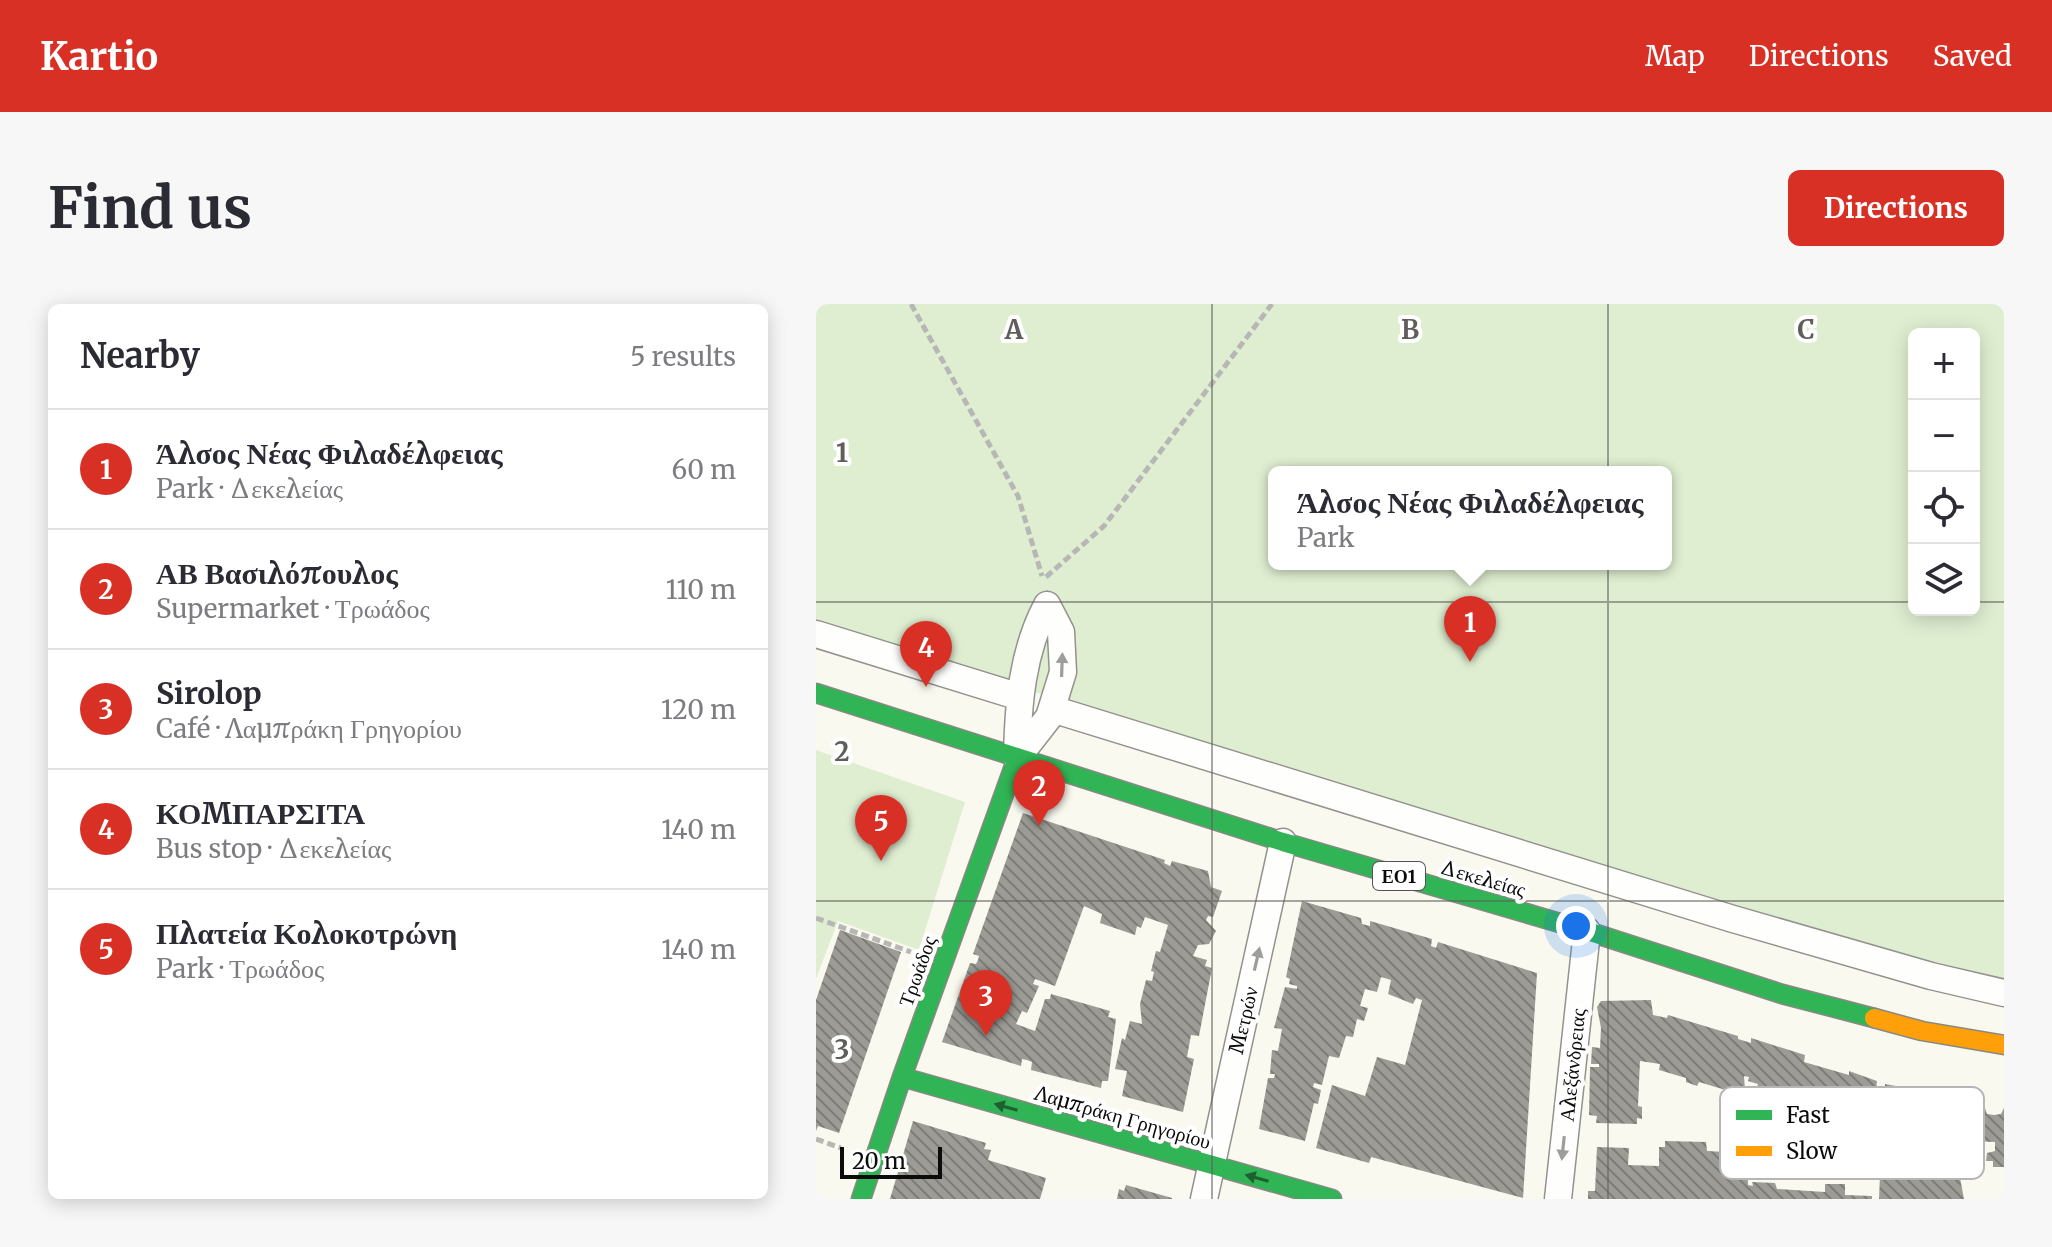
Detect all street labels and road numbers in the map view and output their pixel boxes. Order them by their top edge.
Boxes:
street label: Δεκελείας [1437,854,1529,902]
road number: ΕΟ1 [1373,862,1425,890]
street label: Τρωάδος [893,932,941,1010]
street label: Μετρών [1223,984,1263,1056]
street label: Αλεξάνδρειας [1554,1007,1590,1123]
street label: Λαμπράκη Γρηγορίου [1031,1080,1214,1154]

